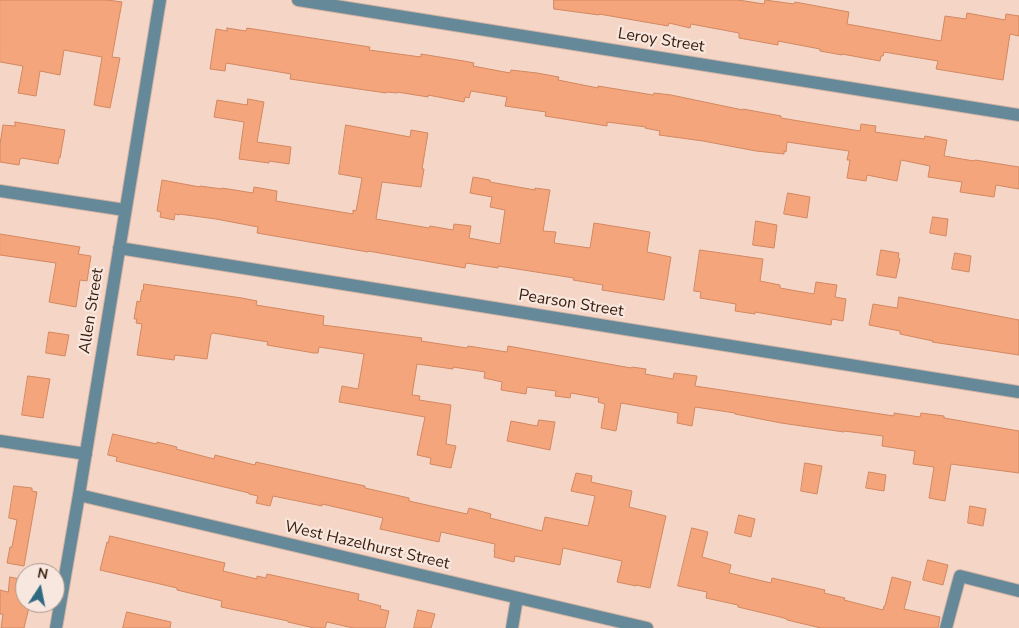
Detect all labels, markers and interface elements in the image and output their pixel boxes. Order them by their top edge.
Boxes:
street label: Leroy Street [616,25,706,57]
street label: Allen Street [76,267,108,355]
street label: Pearson Street [517,286,625,322]
street label: West Hazelhurst Street [283,518,451,574]
north arrow [15,563,65,613]
text: N [36,563,50,584]

